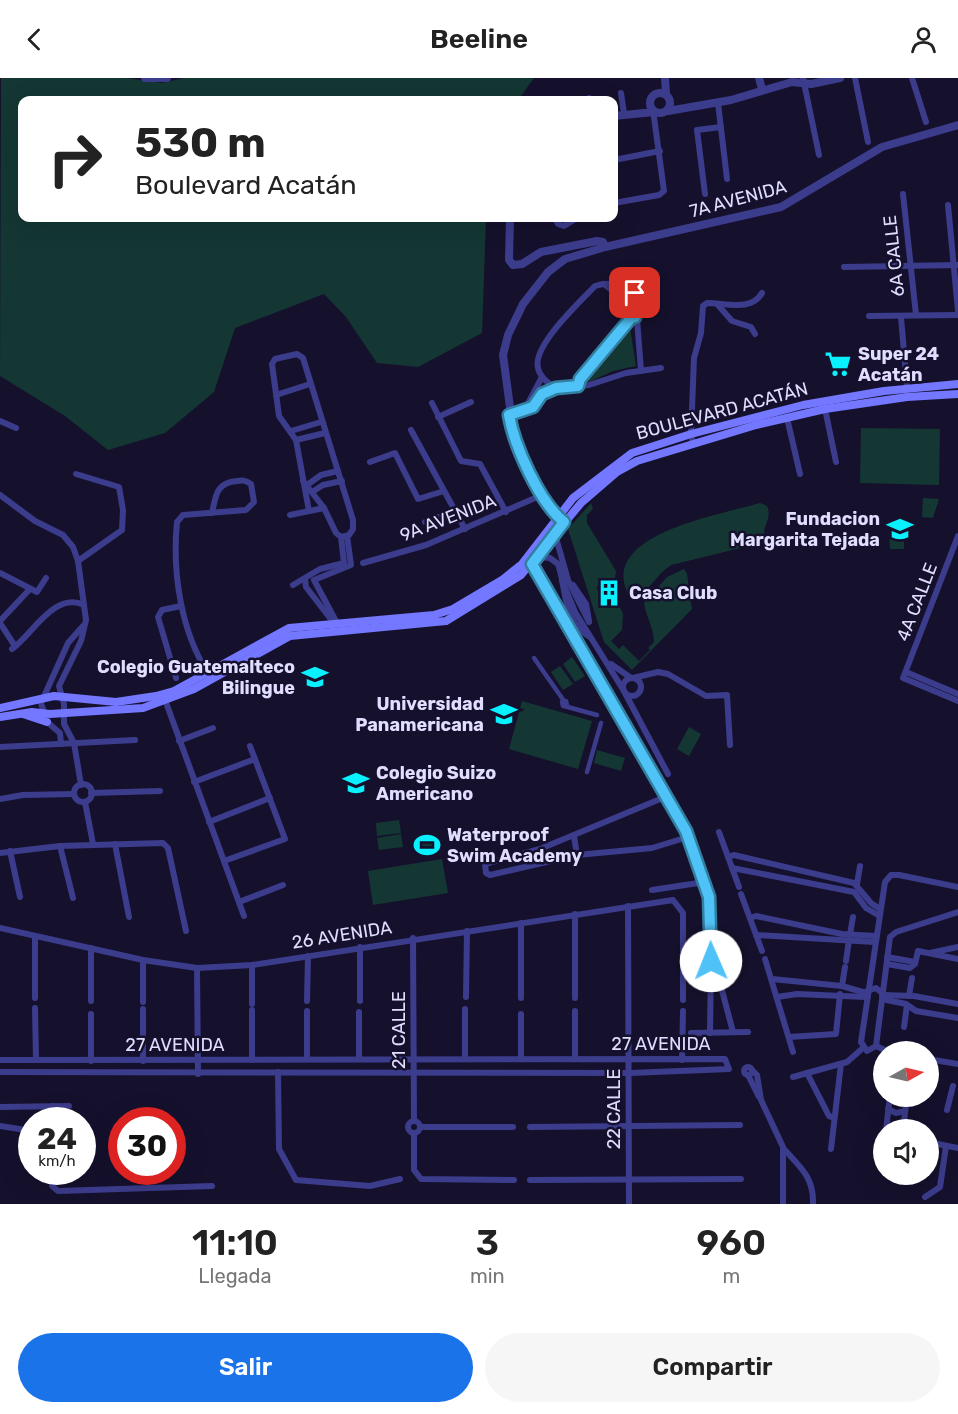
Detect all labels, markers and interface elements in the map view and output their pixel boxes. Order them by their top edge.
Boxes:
icon: back [18,23,51,56]
text: Beeline [430,23,528,55]
icon: person [907,23,940,56]
text: 530 m [135,118,266,168]
icon: right [36,120,114,198]
text: Boulevard Acatán [135,169,357,201]
street label: 7A AVENIDA [687,176,789,222]
street label: 6A CALLE [879,214,909,298]
pin [609,267,660,318]
icon: arrive [618,276,651,309]
place label: Super 24 Acatán [858,343,939,386]
supermarket icon: Super 24 Acatán [823,349,853,379]
street label: BOULEVARD ACATÁN [634,377,810,445]
street label: 9A AVENIDA [397,490,499,546]
place label: Fundacion Margarita Tejada [730,508,880,551]
school or university icon: Fundacion Margarita Tejada [885,514,915,544]
street label: 4A CALLE [892,560,942,644]
building icon: Casa Club [594,578,624,608]
place label: Casa Club [629,582,717,604]
place label: Colegio Guatemalteco Bilingue [97,656,295,699]
school or university icon: Colegio Guatemalteco Bilingue [300,662,330,692]
place label: Universidad Panamericana [355,693,484,736]
school or university icon: Universidad Panamericana [489,699,519,729]
place label: Colegio Suizo Americano [376,762,496,805]
school or university icon: Colegio Suizo Americano [341,768,371,798]
place label: Waterproof Swim Academy [447,824,582,867]
sports icon: Waterproof Swim Academy [412,830,442,860]
street label: 26 AVENIDA [290,916,394,954]
position arrow [679,929,743,993]
street label: 21 CALLE [388,991,410,1069]
street label: 27 AVENIDA [611,1033,711,1055]
street label: 27 AVENIDA [125,1034,225,1056]
north arrow [873,1041,939,1107]
map controls [873,1041,939,1185]
street label: 22 CALLE [603,1069,625,1149]
speed limit sign: 30 [108,1107,186,1185]
button: sound [873,1119,939,1185]
text: 24 [37,1121,77,1157]
text: km/h [38,1152,76,1170]
text: 11:10 [192,1221,278,1264]
text: 3 [476,1221,499,1264]
text: 960 [697,1221,766,1264]
text: Llegada [198,1264,272,1288]
text: min [470,1264,505,1288]
text: m [722,1264,740,1288]
button: Salir [18,1333,473,1402]
button: Compartir [485,1333,940,1402]

